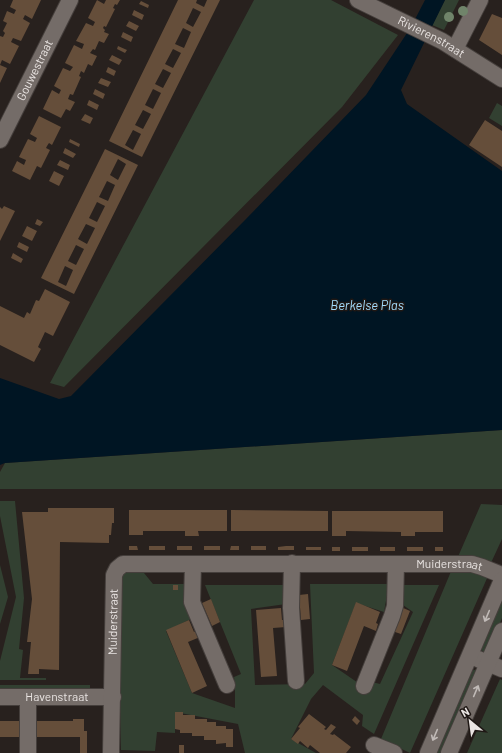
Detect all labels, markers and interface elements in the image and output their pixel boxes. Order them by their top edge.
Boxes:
street label: Rivierenstraat [396,13,468,60]
street label: Gouwestraat [13,37,55,103]
water label: Berkelse Plas [330,297,404,313]
street label: Muiderstraat [416,556,485,573]
street label: Muiderstraat [105,589,120,655]
one-way arrow [482,609,490,621]
one-way arrow [473,686,480,698]
street label: Havenstraat [25,689,89,703]
north arrow [450,701,490,741]
text: N [459,704,471,719]
one-way arrow [431,729,438,741]

